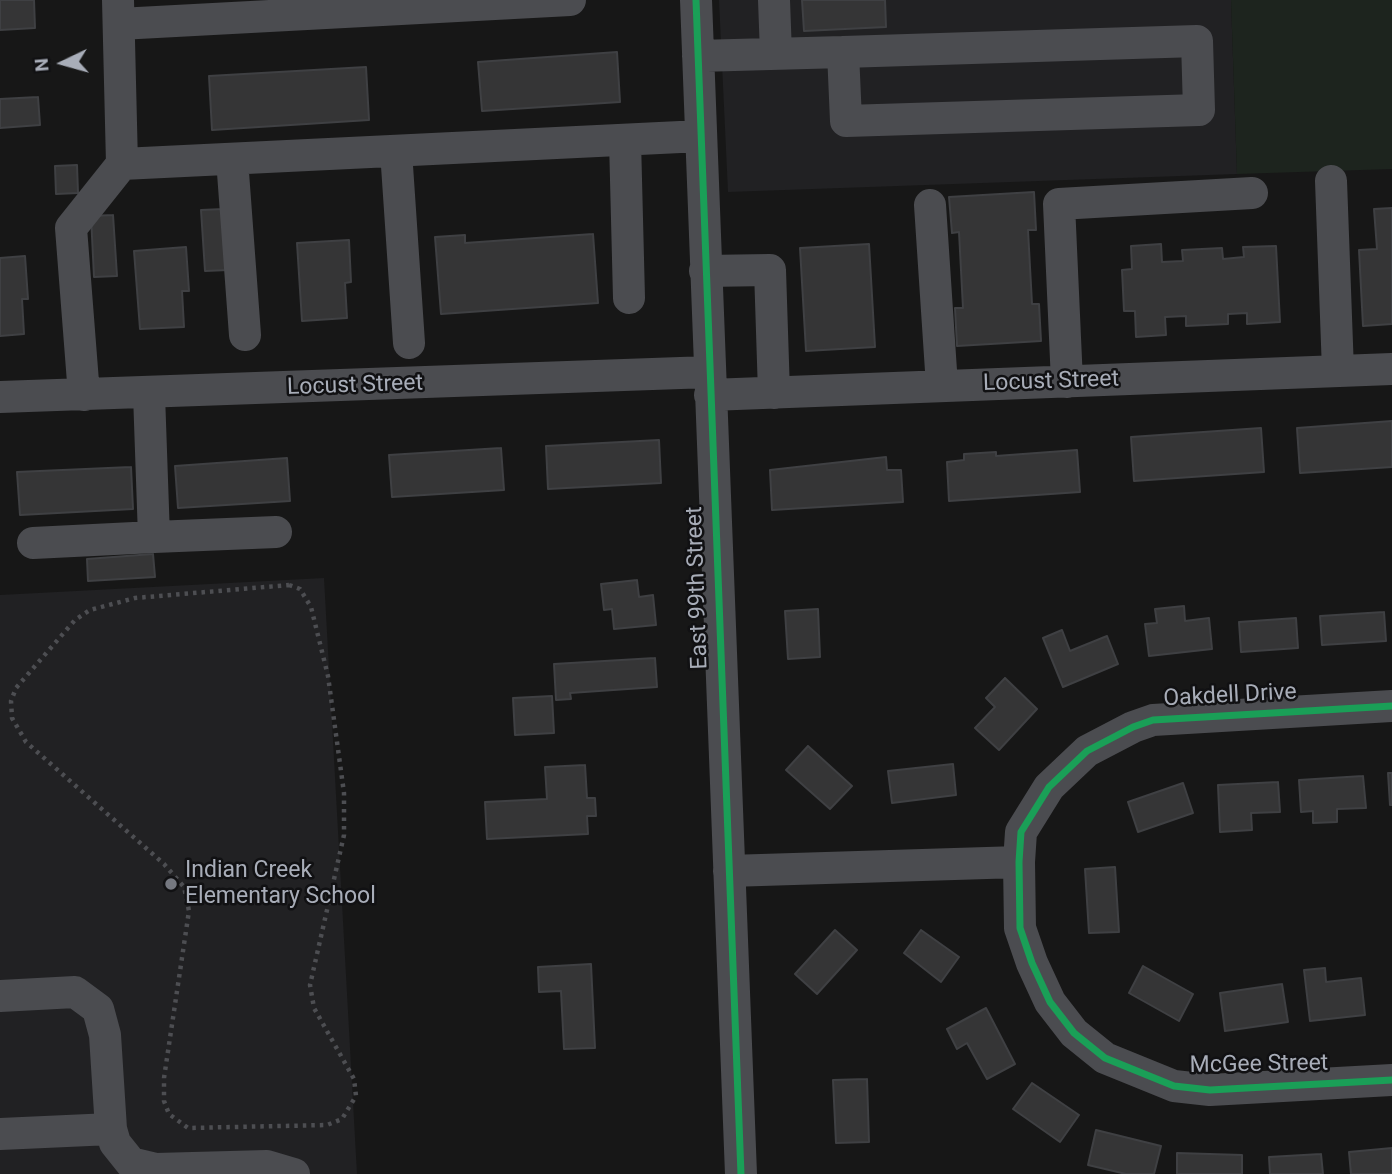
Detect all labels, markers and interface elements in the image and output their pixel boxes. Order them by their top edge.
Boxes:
north arrow [28,28,98,98]
text: N [30,57,54,73]
street label: Locust Street [983,366,1119,398]
street label: Locust Street [287,370,423,402]
street label: East 99th Street [681,506,715,670]
street label: Oakdell Drive [1163,679,1297,713]
place label: Indian Creek Elementary School [185,857,376,911]
marker: Indian Creek Elementary School [163,876,179,892]
street label: McGee Street [1189,1050,1329,1080]

